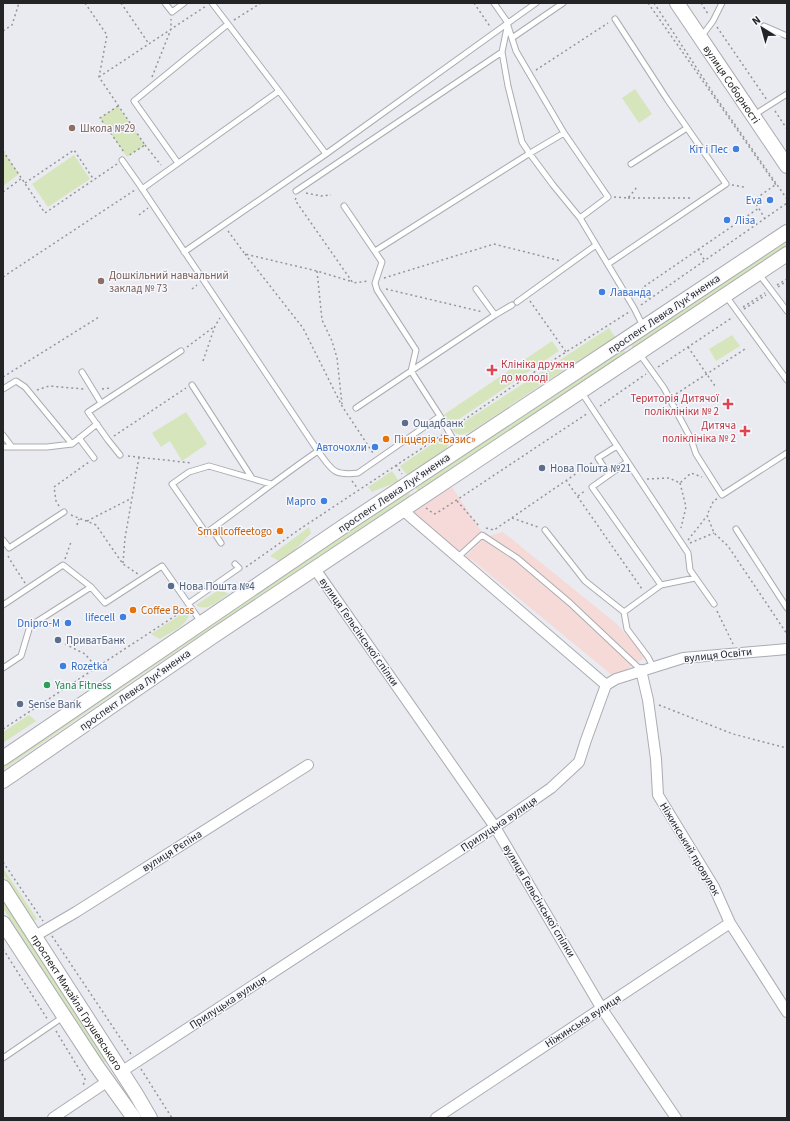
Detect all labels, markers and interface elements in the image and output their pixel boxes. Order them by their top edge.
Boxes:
north arrow [742,8,782,48]
text: N [749,12,764,29]
street label: вулиця Соборності [700,42,764,126]
place label: Школа №29 [80,121,135,136]
marker: Школа №29 [67,123,77,133]
place label: Кіт і Пес [689,142,728,157]
marker: Кіт і Пес [731,144,741,154]
place label: Eva [746,193,762,208]
marker: Eva [765,195,775,205]
place label: Ліза [735,213,755,228]
marker: Ліза [722,215,732,225]
place label: Дошкільний навчальний заклад № 73 [109,268,229,296]
street label: проспект Левка Лукʼяненка [605,271,723,357]
marker: Дошкільний навчальний заклад № 73 [96,276,106,286]
place label: Лаванда [610,285,651,300]
marker: Лаванда [597,287,607,297]
place label: Клініка дружня до молоді [501,357,575,385]
marker: Клініка дружня до молоді [486,364,498,376]
place label: Територія Дитячої поліклініки № 2 [631,391,719,419]
marker: Територія Дитячої поліклініки № 2 [722,398,734,410]
place label: Ощадбанк [413,416,464,431]
marker: Ощадбанк [400,418,410,428]
place label: Дитяча поліклініка № 2 [662,418,736,446]
marker: Дитяча поліклініка № 2 [739,425,751,437]
place label: Піццерія «Базис» [394,432,476,447]
marker: Піццерія «Базис» [381,434,391,444]
place label: Авточохли [316,440,367,455]
marker: Авточохли [370,442,380,452]
street label: проспект Левка Лукʼяненка [335,450,453,536]
place label: Нова Пошта №21 [550,461,631,476]
marker: Нова Пошта №21 [537,463,547,473]
place label: Марго [286,494,316,509]
marker: Марго [319,496,329,506]
place label: Smallcoffeetogo [197,524,272,539]
marker: Smallcoffeetogo [275,526,285,536]
street label: вулиця Гельсінської спілки [316,575,402,689]
place label: Нова Пошта №4 [179,579,255,594]
marker: Нова Пошта №4 [166,581,176,591]
place label: Coffee Boss [141,603,195,618]
marker: Coffee Boss [128,605,138,615]
place label: lifecell [85,610,115,625]
marker: lifecell [118,612,128,622]
place label: Dnipro-M [17,616,60,631]
marker: Dnipro-M [63,618,73,628]
place label: ПриватБанк [66,633,126,648]
marker: ПриватБанк [53,635,63,645]
street label: вулиця Освіти [683,644,753,666]
street label: проспект Левка Лукʼяненка [76,646,194,734]
place label: Rozetka [71,659,108,674]
marker: Rozetka [58,661,68,671]
place label: Yana Fitness [54,678,112,693]
marker: Yana Fitness [42,680,52,690]
place label: Sense Bank [28,697,82,712]
marker: Sense Bank [15,699,25,709]
street label: Прилуцька вулиця [458,793,540,855]
street label: Ніжинський провулок [656,800,724,899]
street label: вулиця Рєпіна [139,827,205,875]
street label: вулиця Гельсінської спілки [499,842,579,960]
street label: проспект Михайла Грушевського [28,931,126,1073]
street label: Прилуцька вулиця [186,971,270,1033]
street label: Ніжинська вулиця [542,991,624,1051]

